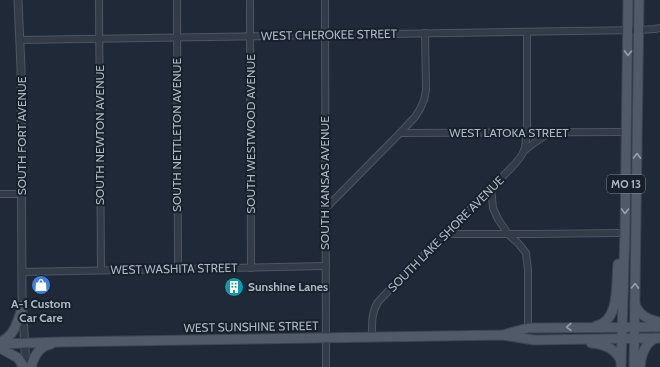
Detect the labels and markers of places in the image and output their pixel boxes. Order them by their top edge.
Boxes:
shop icon: A-1 Custom Car Care [30,274,52,296]
building icon: Sunshine Lanes [223,276,245,298]
place label: Sunshine Lanes [248,279,328,294]
place label: A-1 Custom Car Care [11,296,71,325]

